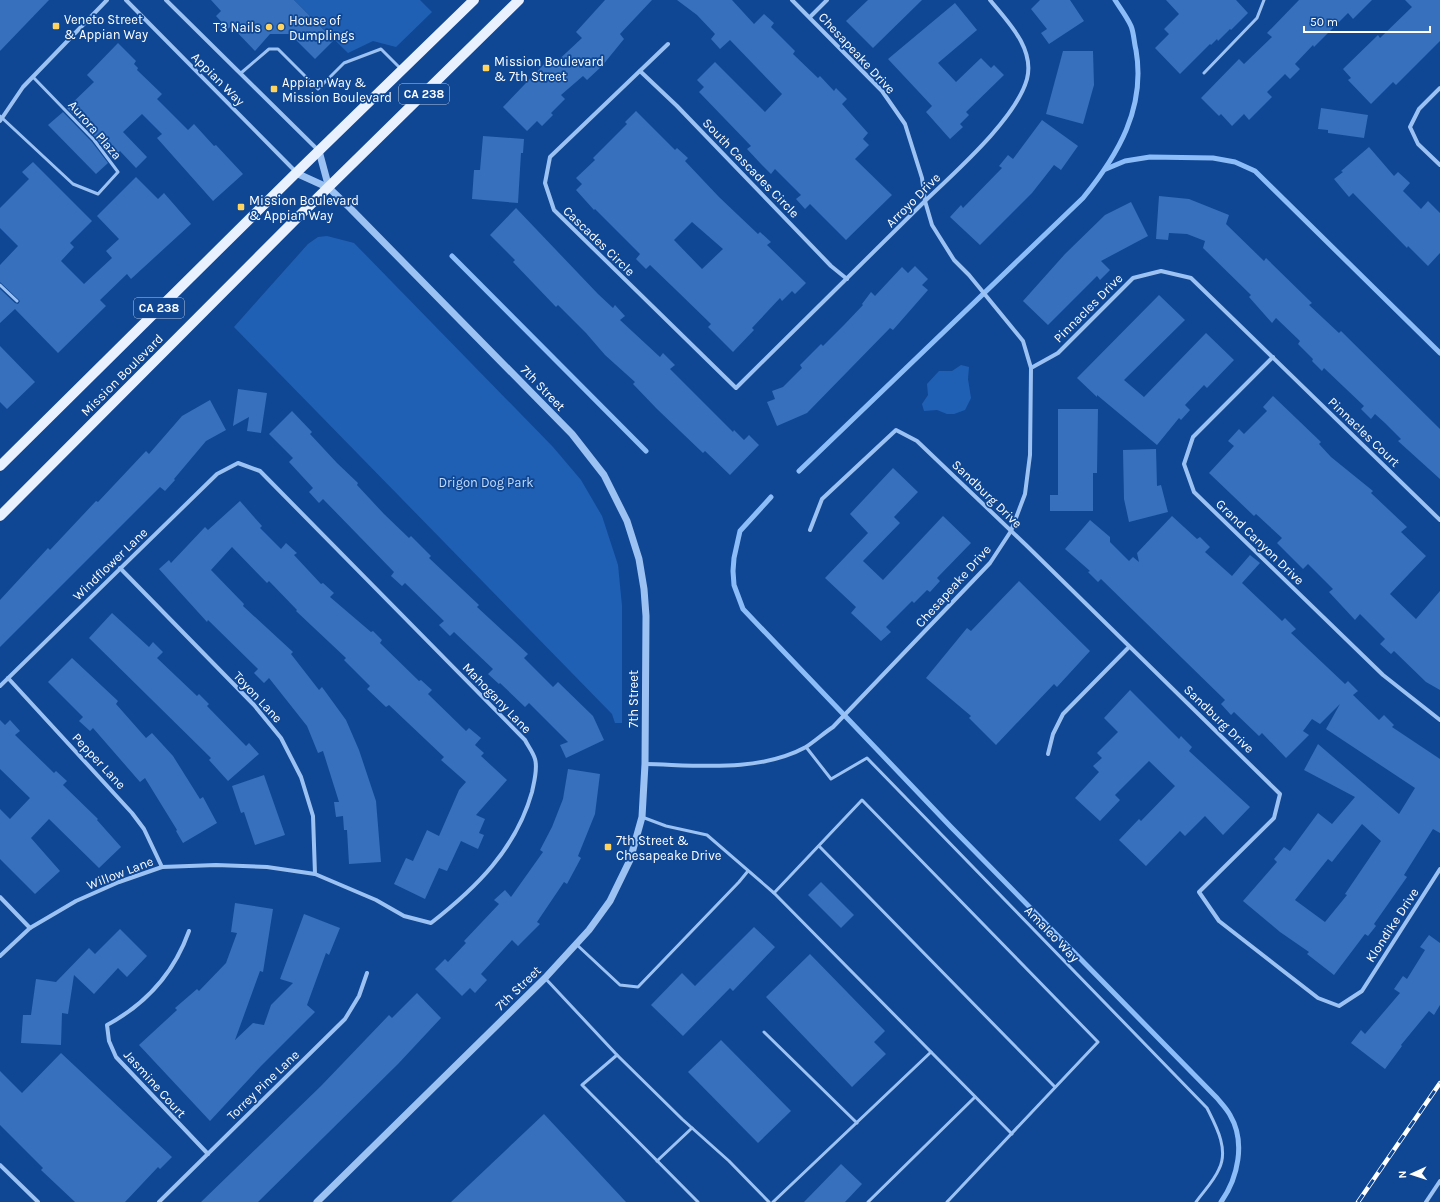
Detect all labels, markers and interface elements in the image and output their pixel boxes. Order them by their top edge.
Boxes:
scale bar [1304,8,1430,34]
street label: Chesapeake Drive [816,9,899,97]
place label: Veneto Street & Appian Way [64,12,148,42]
place label: House of Dumplings [289,13,355,43]
text: 50 m [1310,15,1338,29]
place label: T3 Nails [213,20,261,35]
marker: Veneto Street & Appian Way [51,21,61,31]
marker: T3 Nails [264,22,274,32]
marker: House of Dumplings [276,22,286,32]
street label: Appian Way [188,49,248,109]
place label: Mission Boulevard & 7th Street [494,54,604,84]
marker: Mission Boulevard & 7th Street [481,63,491,73]
place label: Appian Way & Mission Boulevard [282,75,392,105]
marker: Appian Way & Mission Boulevard [269,84,279,94]
road number: CA 238 [399,84,449,104]
street label: Aurora Plaza [65,97,125,163]
street label: South Cascades Circle [700,115,803,221]
street label: Arroyo Drive [883,170,943,230]
place label: Mission Boulevard & Appian Way [249,193,359,223]
marker: Mission Boulevard & Appian Way [236,202,246,212]
street label: Cascades Circle [560,203,638,279]
street label: Pinnacles Drive [1050,270,1126,346]
road number: CA 238 [134,298,184,318]
street label: Mission Boulevard [78,331,166,419]
street label: 7th Street [518,362,568,414]
street label: Pinnacles Court [1325,394,1403,470]
street label: Sandburg Drive [949,457,1025,531]
park label: Drigon Dog Park [438,475,534,490]
street label: Grand Canyon Drive [1213,496,1307,588]
street label: Windflower Lane [70,524,151,603]
street label: Chesapeake Drive [912,542,994,630]
street label: Mahogany Lane [460,660,535,737]
street label: Toyon Lane [231,668,286,726]
street label: 7th Street [626,670,641,728]
street label: Sandburg Drive [1181,682,1257,756]
street label: Pepper Lane [69,730,129,792]
place label: 7th Street & Chesapeake Drive [616,833,722,863]
marker: 7th Street & Chesapeake Drive [603,842,613,852]
street label: Willow Lane [85,853,156,893]
street label: Klondike Drive [1362,885,1422,965]
street label: Amaleo Way [1022,903,1082,965]
street label: 7th Street [492,963,544,1013]
street label: Jasmine Court [121,1047,189,1121]
street label: Torrey Pine Lane [224,1047,302,1123]
north arrow [1392,1154,1432,1194]
text: N [1396,1170,1409,1179]

